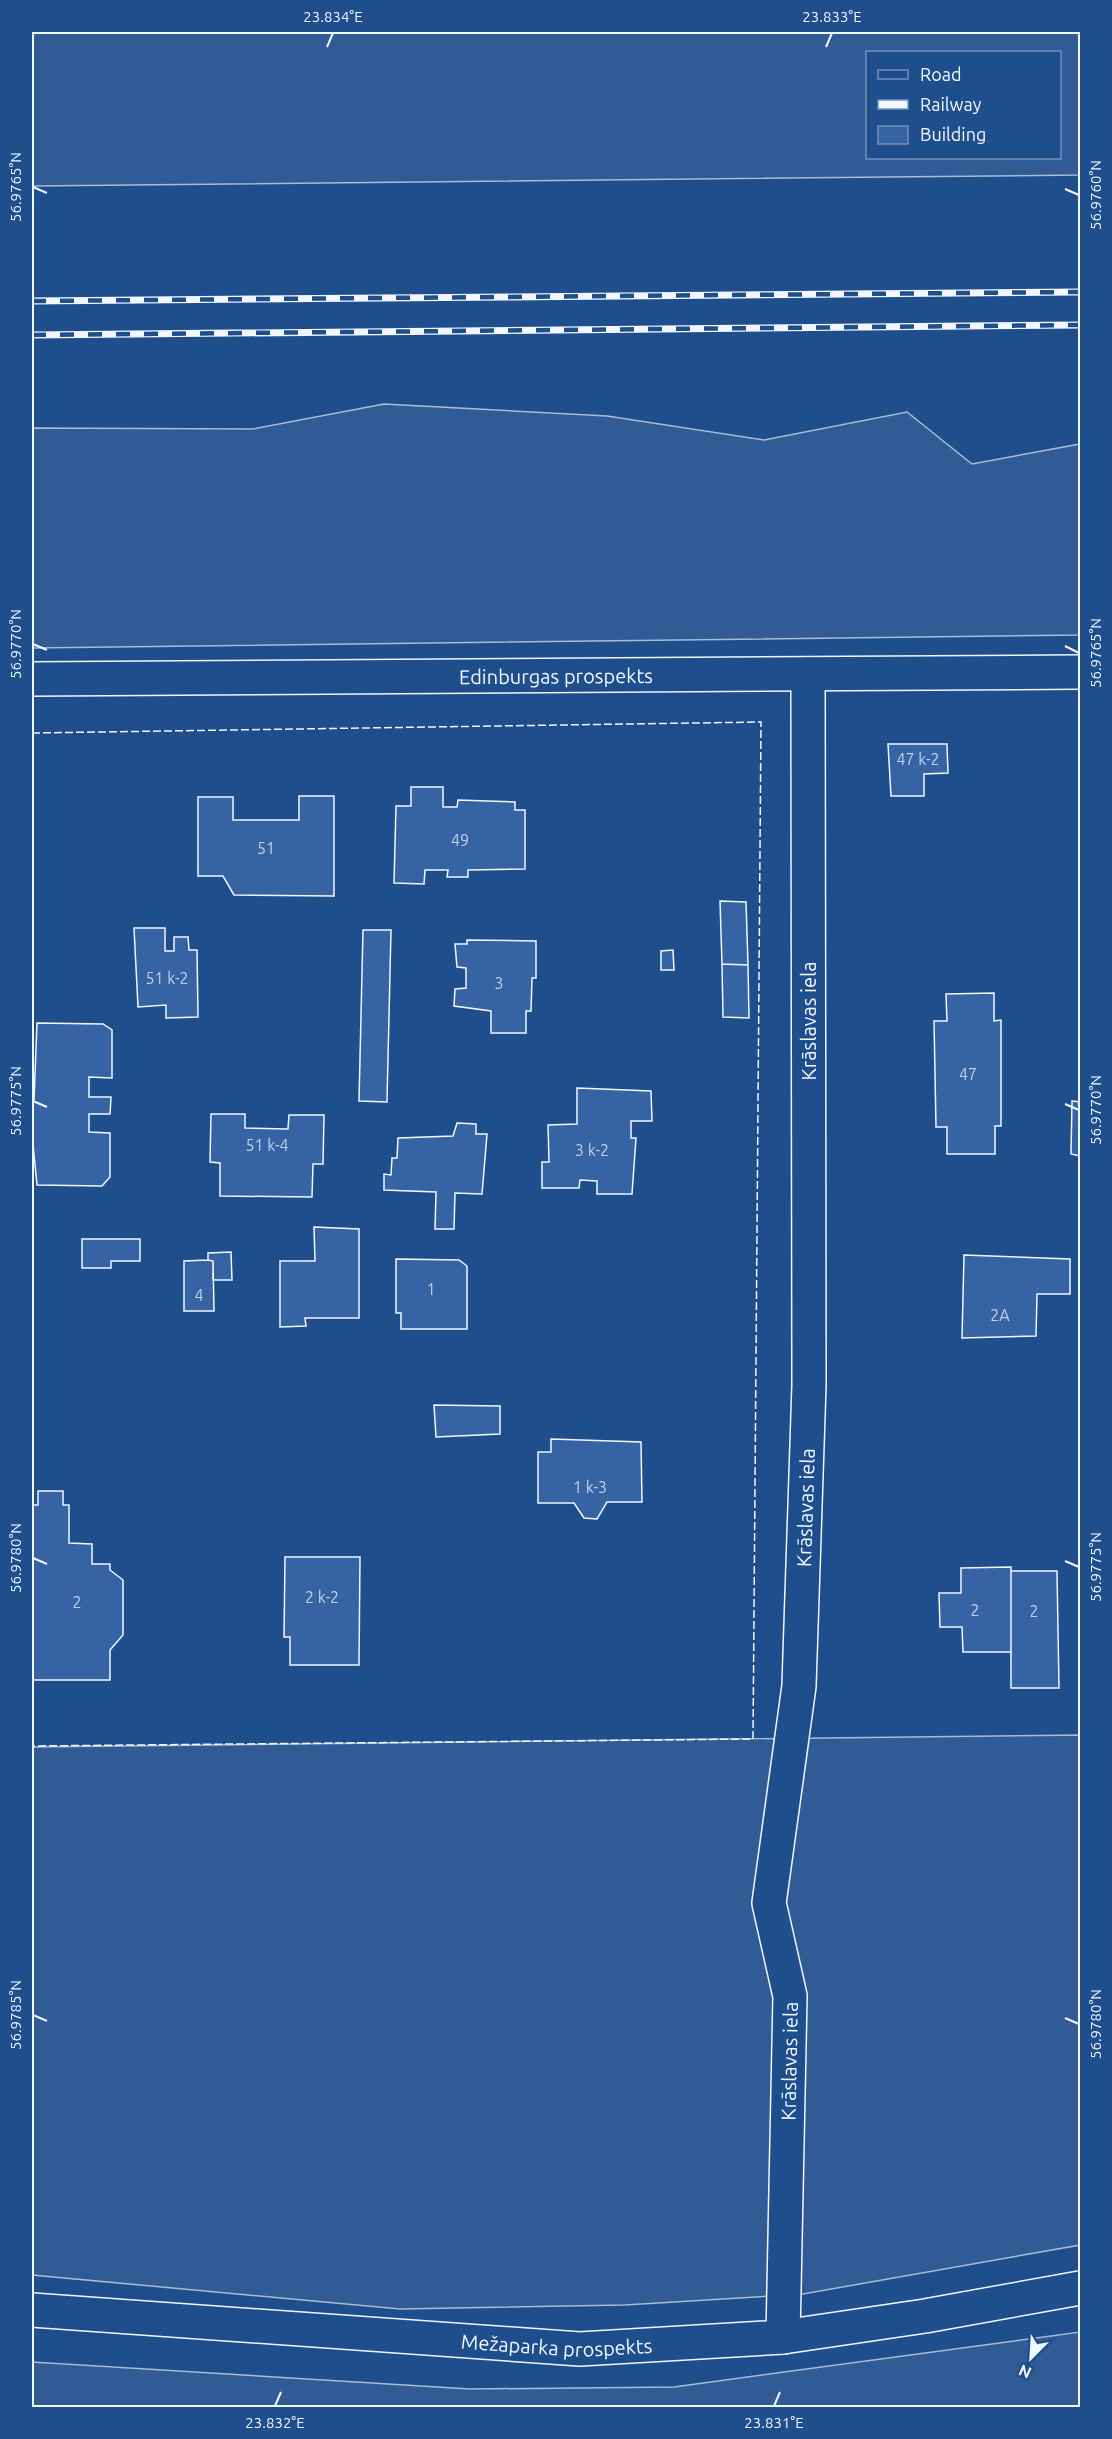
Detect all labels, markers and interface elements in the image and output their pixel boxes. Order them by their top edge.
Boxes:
text: 23.834°E [303,8,363,25]
text: 23.833°E [802,8,862,25]
legend [866,51,1061,159]
text: Road [920,64,962,84]
text: Railway [920,94,982,114]
text: Building [920,124,986,144]
text: 56.9765°N [7,152,24,222]
text: 56.9760°N [1087,160,1104,230]
text: 56.9770°N [7,609,24,679]
text: 56.9765°N [1087,618,1104,688]
street label: Edinburgas prospekts [459,663,653,688]
house number: 47 k-2 [896,750,940,768]
house number: 49 [451,831,469,849]
house number: 51 [257,839,275,857]
street label: Krāslavas iela [797,962,820,1080]
house number: 51 k-2 [145,969,189,987]
house number: 3 [494,974,504,992]
house number: 47 [959,1065,977,1083]
text: 56.9775°N [7,1066,24,1136]
text: 56.9770°N [1087,1075,1104,1145]
house number: 51 k-4 [245,1136,289,1154]
house number: 3 k-2 [575,1141,609,1159]
house number: 1 [426,1280,436,1298]
house number: 4 [194,1286,204,1304]
house number: 2A [990,1306,1010,1324]
street label: Krāslavas iela [791,1448,818,1567]
house number: 1 k-3 [573,1478,607,1496]
text: 56.9780°N [7,1523,24,1593]
text: 56.9775°N [1087,1532,1104,1602]
house number: 2 k-2 [305,1588,339,1606]
house number: 2 [72,1593,82,1611]
house number: 2 [970,1601,980,1619]
house number: 2 [1029,1602,1039,1620]
text: 56.9785°N [7,1980,24,2050]
text: 56.9780°N [1087,1989,1104,2059]
street label: Krāslavas iela [776,2001,801,2121]
north arrow [1001,2328,1061,2388]
street label: Mežaparka prospekts [460,2329,653,2361]
text: N [1016,2361,1034,2382]
text: 23.832°E [245,2414,305,2431]
text: 23.831°E [744,2414,804,2431]

